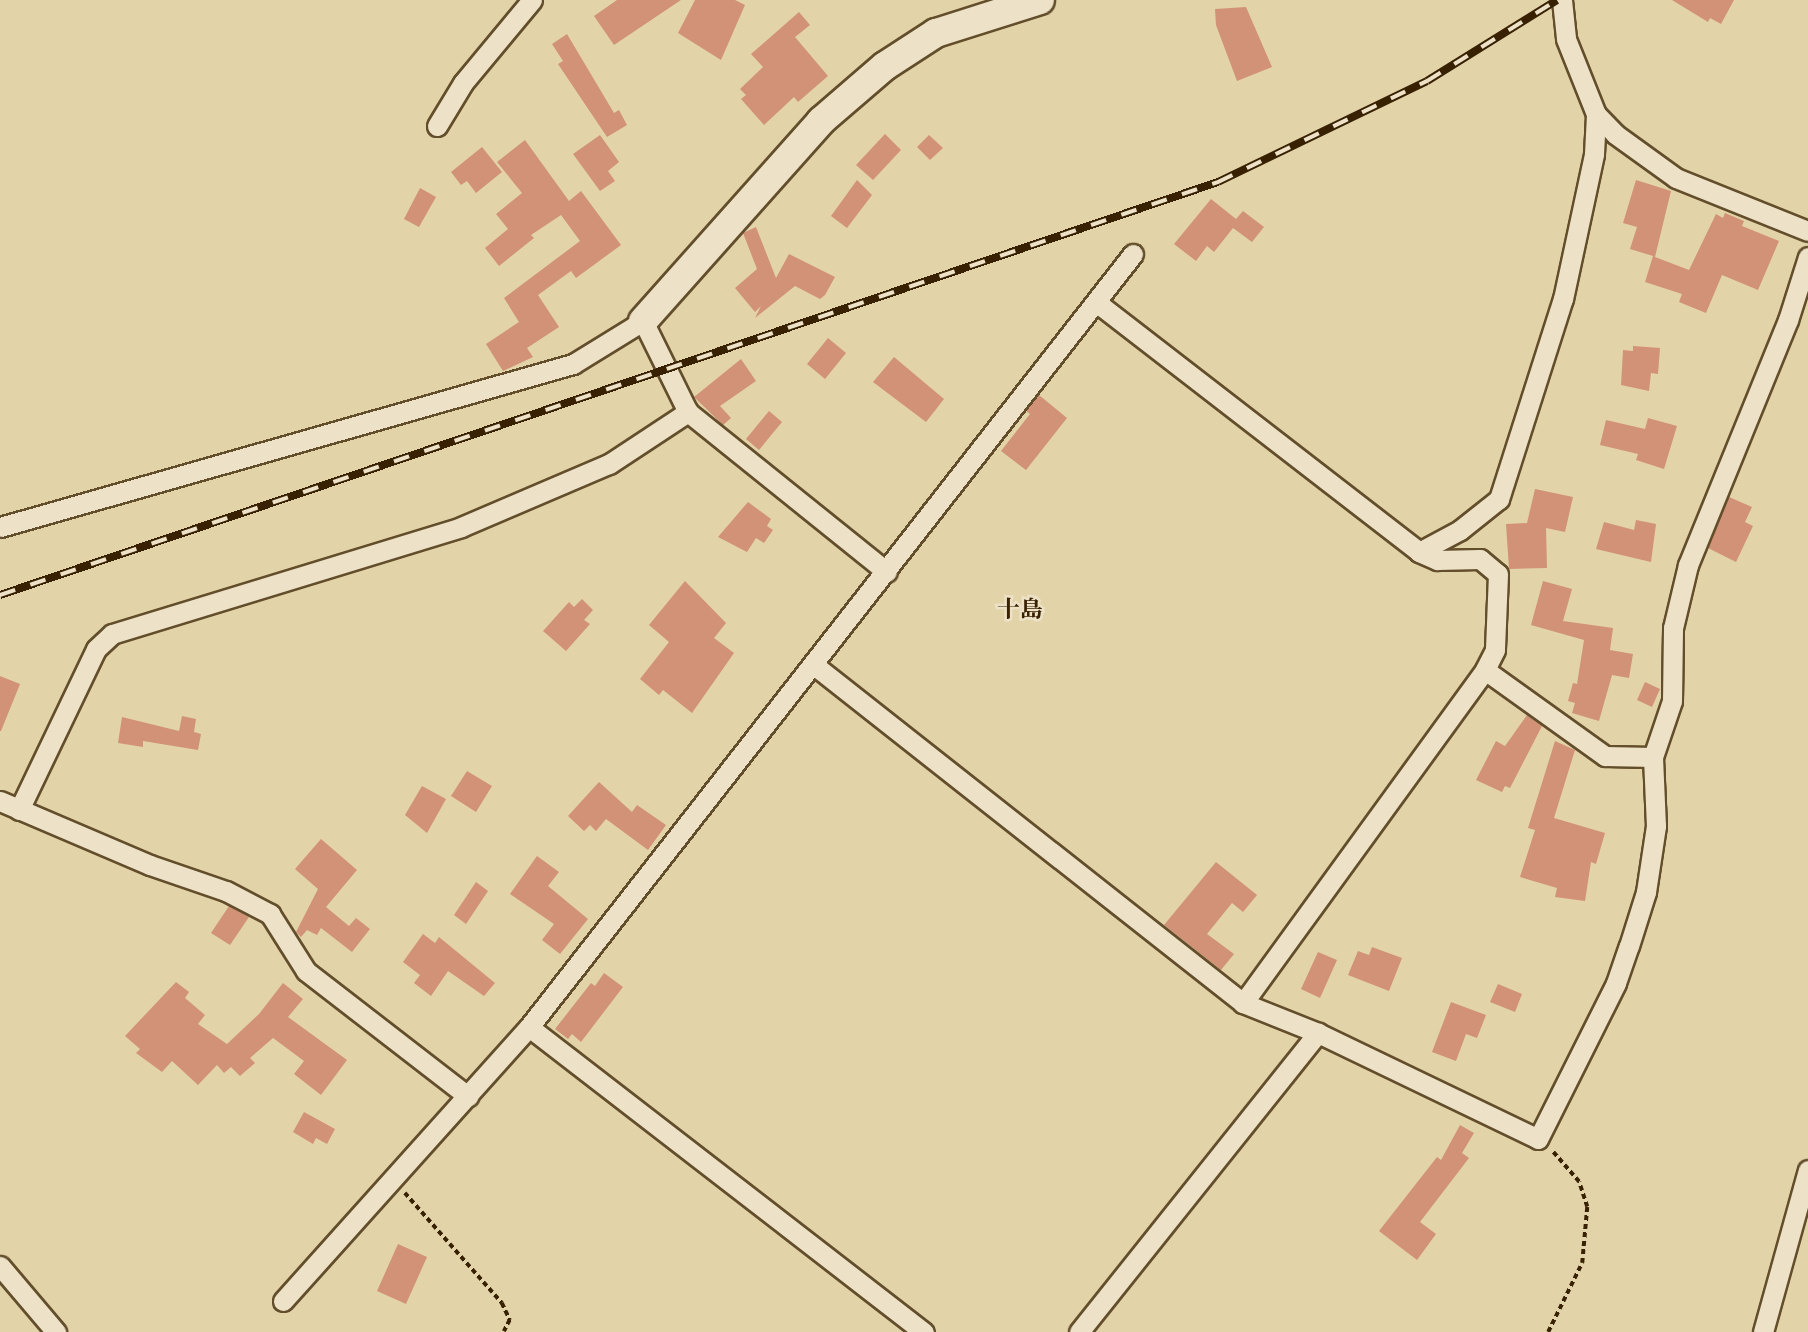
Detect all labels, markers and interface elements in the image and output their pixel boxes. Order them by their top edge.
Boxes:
district label: 十島 [997,596,1043,624]

